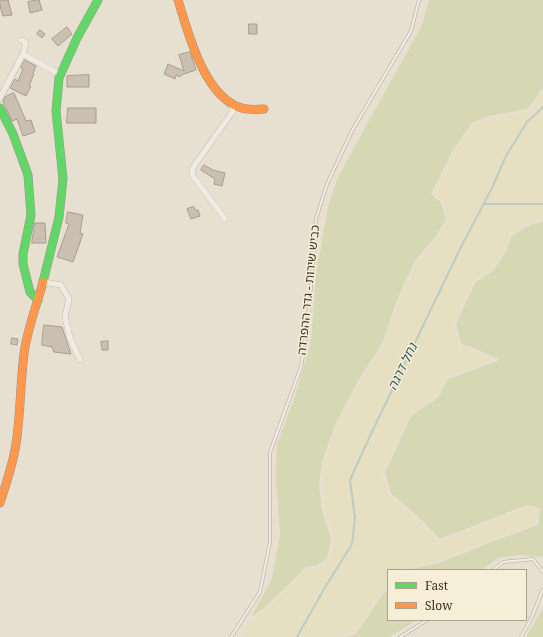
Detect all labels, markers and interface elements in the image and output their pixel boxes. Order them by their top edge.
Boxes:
street label: כביש שירות - גדר ההפרדה [295,224,323,356]
water label: נחל דרגה [385,341,421,393]
legend [387,569,527,621]
text: Fast [425,577,448,594]
text: Slow [425,597,453,614]

